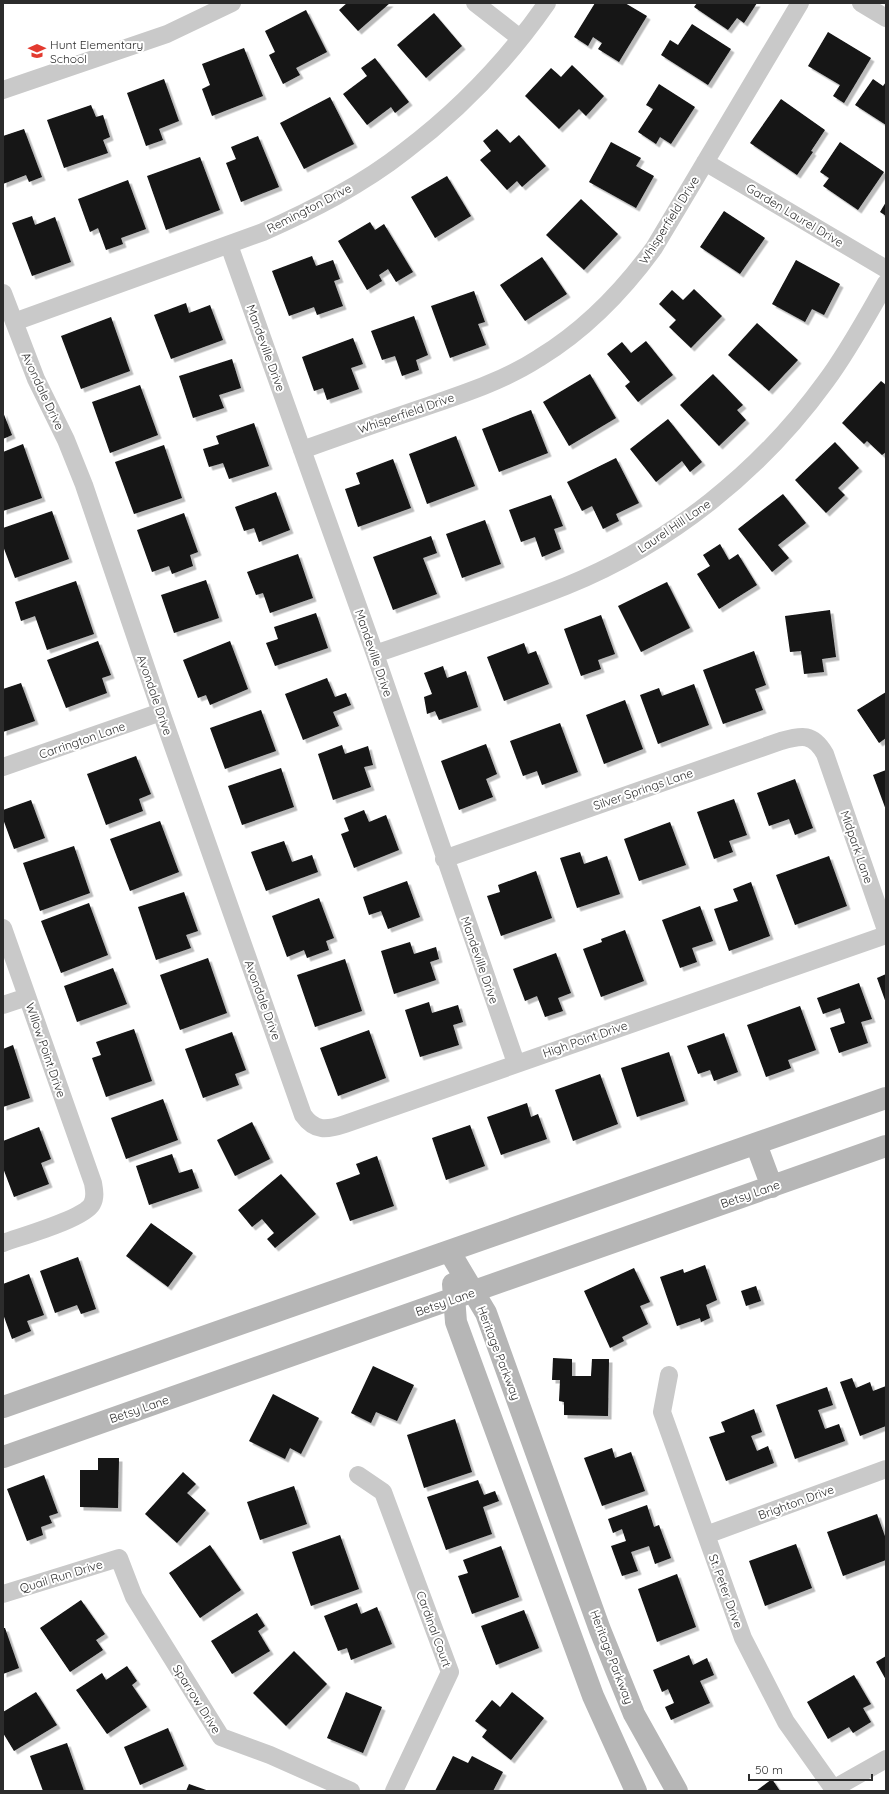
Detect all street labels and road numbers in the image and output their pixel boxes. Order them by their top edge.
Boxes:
street label: Whisperfield Drive [636,173,702,267]
street label: Remington Drive [264,180,354,236]
street label: Garden Laurel Drive [744,180,847,250]
street label: Mandeville Drive [243,302,289,394]
street label: Avondale Drive [18,350,68,432]
street label: Whisperfield Drive [356,389,456,437]
street label: Laurel Hill Lane [635,496,714,556]
street label: Mandeville Drive [352,607,396,699]
street label: Avondale Drive [134,653,176,737]
street label: Carrington Lane [37,718,127,762]
street label: Silver Springs Lane [591,765,695,813]
street label: Midpark Lane [838,809,877,886]
street label: Mandeville Drive [458,914,502,1006]
street label: Avondale Drive [242,958,284,1042]
street label: Willow Point Drive [23,1001,69,1100]
street label: High Point Drive [541,1017,630,1061]
street label: Betsy Lane [718,1177,782,1211]
street label: Betsy Lane [413,1285,477,1319]
street label: Heritage Parkway [474,1304,524,1402]
street label: Betsy Lane [107,1392,171,1426]
street label: Brighton Drive [756,1481,836,1523]
street label: St. Peter Drive [706,1552,746,1630]
street label: Quail Run Drive [18,1556,104,1596]
street label: Cardinal Court [413,1589,455,1669]
street label: Heritage Parkway [587,1608,637,1706]
street label: Sparrow Drive [170,1662,224,1737]

